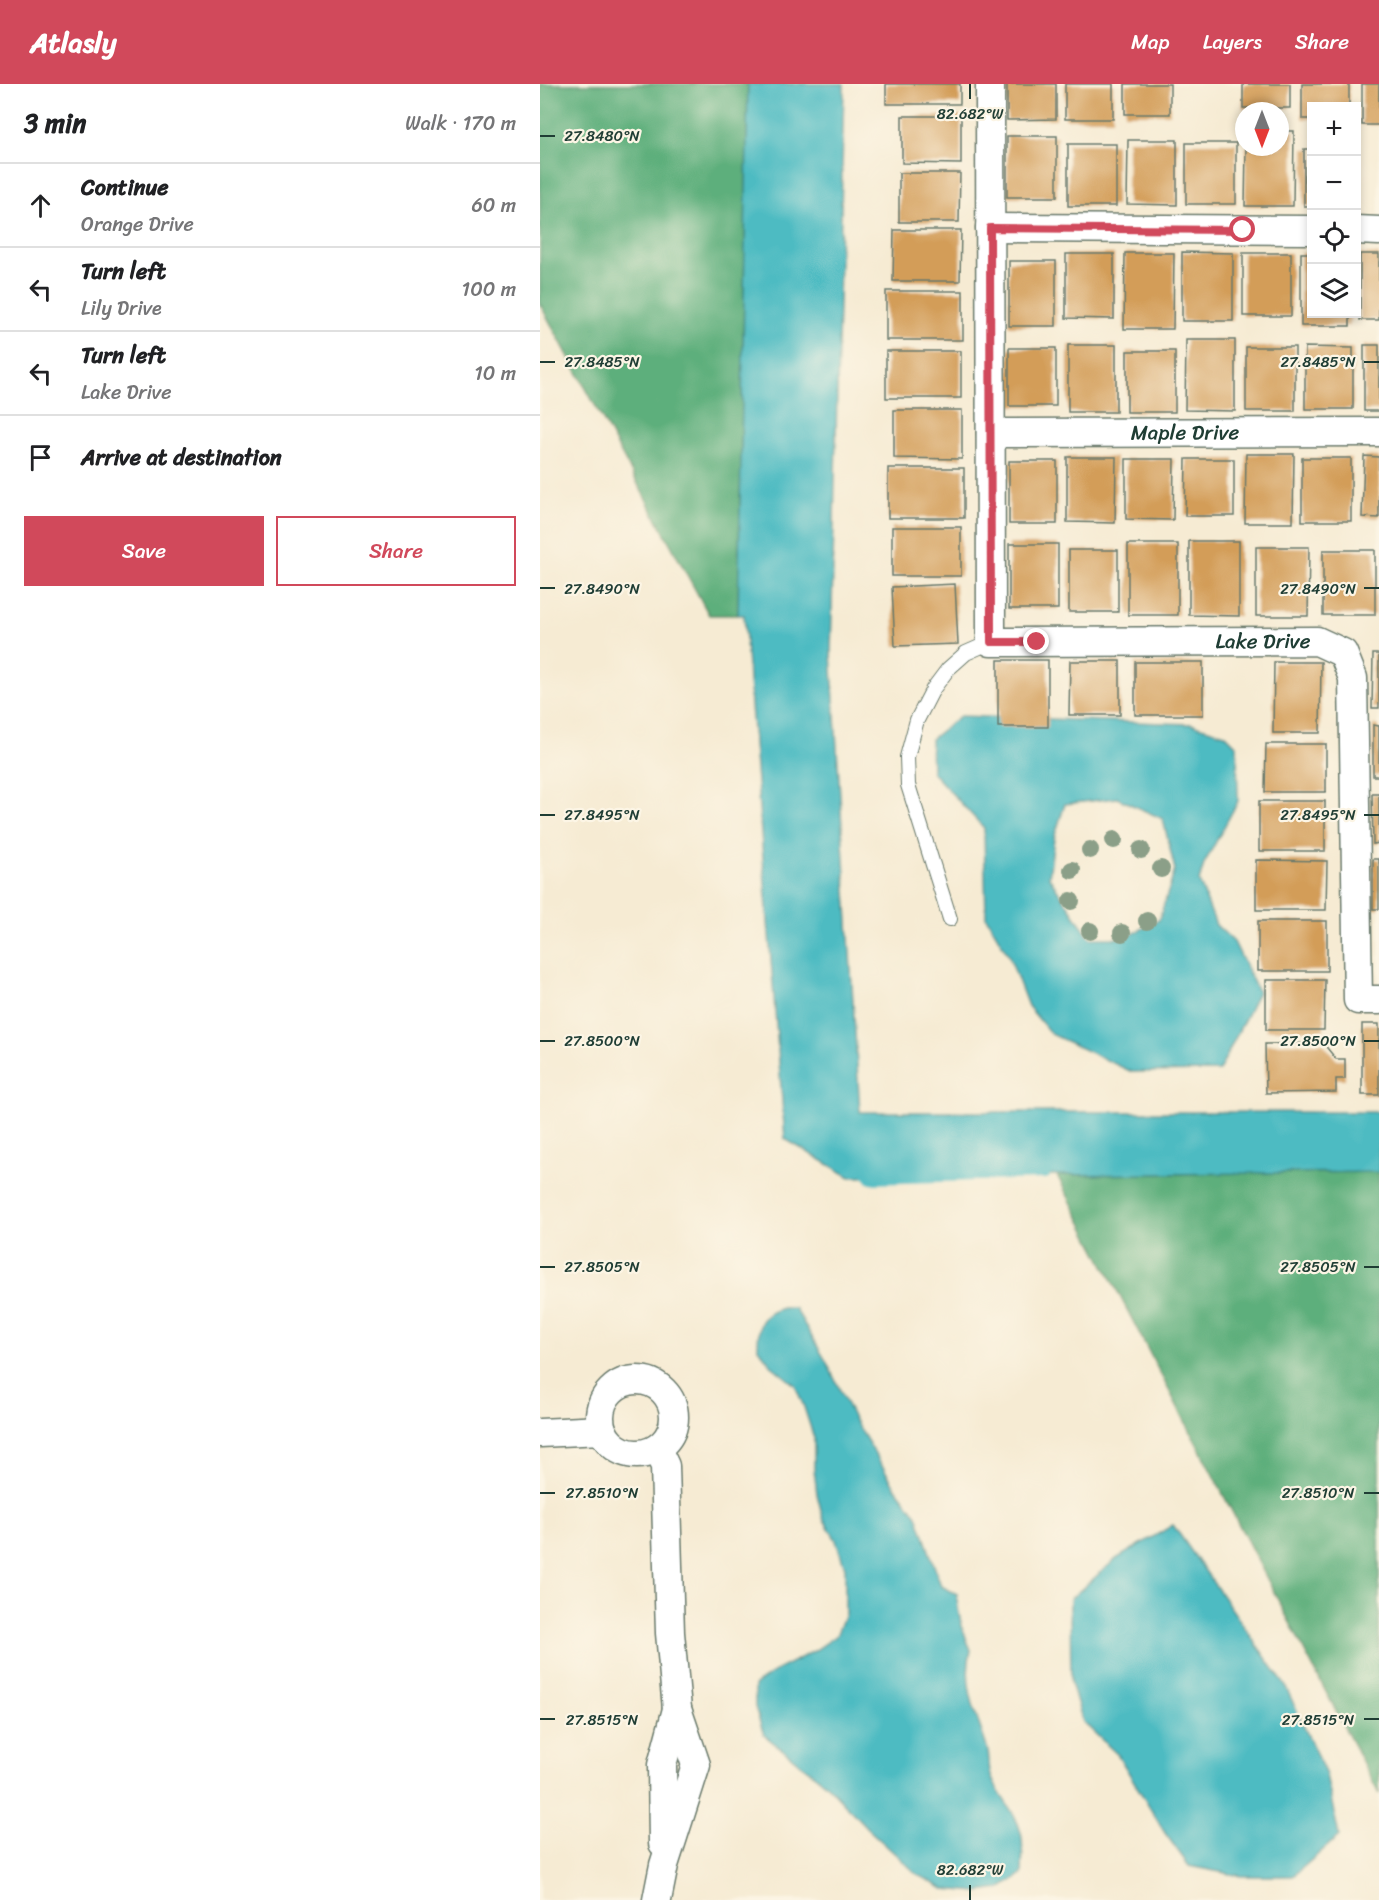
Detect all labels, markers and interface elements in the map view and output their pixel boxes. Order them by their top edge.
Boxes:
text: Atlasly [30,18,117,67]
text: Map [1131,23,1170,61]
text: Layers [1203,23,1262,61]
text: Share [1295,23,1349,61]
text: 3 min [24,100,86,146]
text: 82.682°W [937,101,1004,127]
north arrow [1235,102,1289,156]
map controls [1307,102,1361,318]
button: + [1307,102,1361,156]
text: Walk · 170 m [405,106,516,141]
text: 27.8480°N [564,123,640,149]
button: − [1307,156,1361,210]
text: Continue [81,168,169,207]
text: 60 m [471,188,516,223]
icon: ahead [24,189,57,222]
text: Orange Drive [81,207,194,242]
button: locate [1307,210,1361,264]
route start [1229,216,1255,242]
text: Turn left [81,252,166,291]
button: layers [1307,264,1361,318]
text: 100 m [462,272,516,307]
icon: left [24,273,57,306]
text: Lily Drive [81,291,162,326]
text: Turn left [81,336,166,375]
text: 27.8485°N [564,349,640,375]
text: 27.8485°N [1280,349,1356,375]
text: 10 m [474,356,516,391]
icon: left [24,357,57,390]
text: Lake Drive [81,375,172,410]
street label: Maple Drive [1131,413,1240,452]
text: Arrive at destination [81,438,282,477]
icon: arrive [24,441,57,474]
button: Save [24,516,264,586]
button: Share [276,516,516,586]
text: 27.8490°N [564,576,640,602]
text: 27.8490°N [1280,576,1356,602]
street label: Lake Drive [1215,622,1311,660]
route end [1023,628,1049,654]
text: 27.8495°N [564,802,640,828]
text: 27.8495°N [1280,802,1356,828]
text: 27.8500°N [564,1028,640,1054]
text: 27.8500°N [1280,1028,1356,1054]
text: 27.8505°N [564,1254,640,1280]
text: 27.8505°N [1280,1254,1356,1280]
text: 27.8510°N [566,1480,639,1506]
text: 27.8510°N [1282,1480,1355,1506]
text: 27.8515°N [566,1707,639,1733]
text: 27.8515°N [1282,1707,1355,1733]
text: 82.682°W [937,1857,1004,1883]

